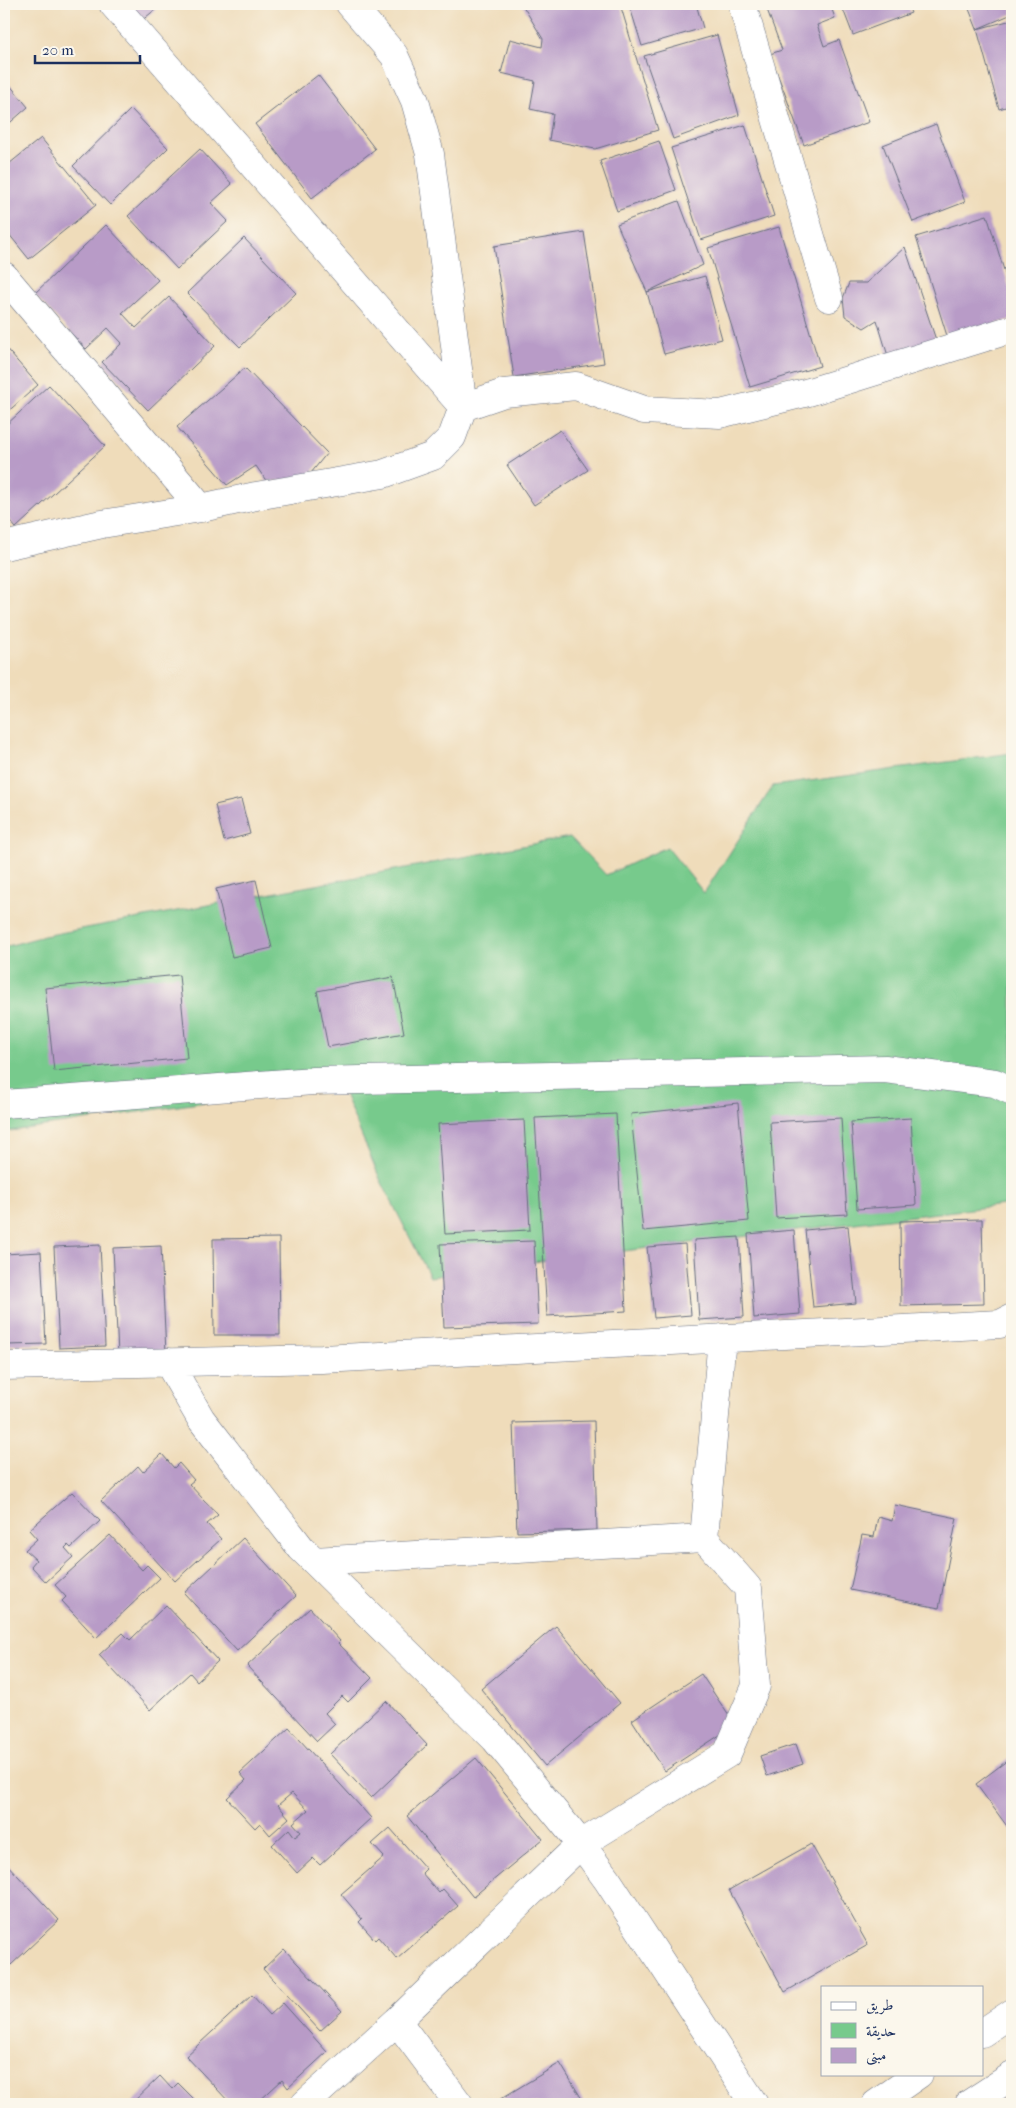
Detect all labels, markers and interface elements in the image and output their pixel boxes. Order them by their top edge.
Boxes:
scale bar [35,32,140,64]
text: 20 m [42,41,74,59]
legend [821,1986,984,2076]
text: طريق [866,1996,893,2015]
text: حديقة [866,2022,896,2040]
text: مبنى [866,2046,886,2066]

